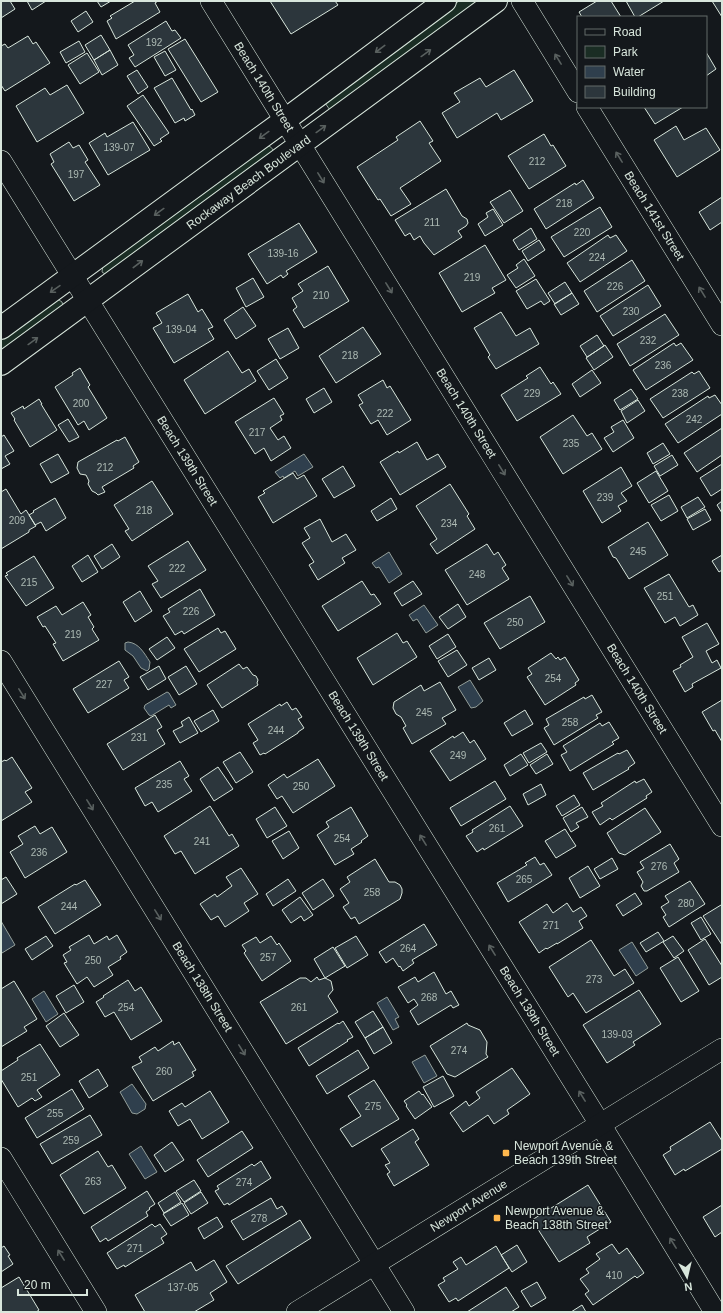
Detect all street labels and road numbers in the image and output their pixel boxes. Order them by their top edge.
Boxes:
street label: Beach 140th Street [231,39,298,135]
street label: Rockaway Beach Boulevard [184,132,313,233]
street label: Beach 141st Street [622,169,688,264]
street label: Beach 140th Street [433,366,500,461]
street label: Beach 139th Street [154,413,221,509]
street label: Beach 140th Street [604,641,670,737]
street label: Beach 139th Street [325,688,392,784]
street label: Beach 138th Street [170,939,236,1035]
street label: Beach 139th Street [497,964,563,1059]
street label: Newport Avenue [428,1176,510,1235]

